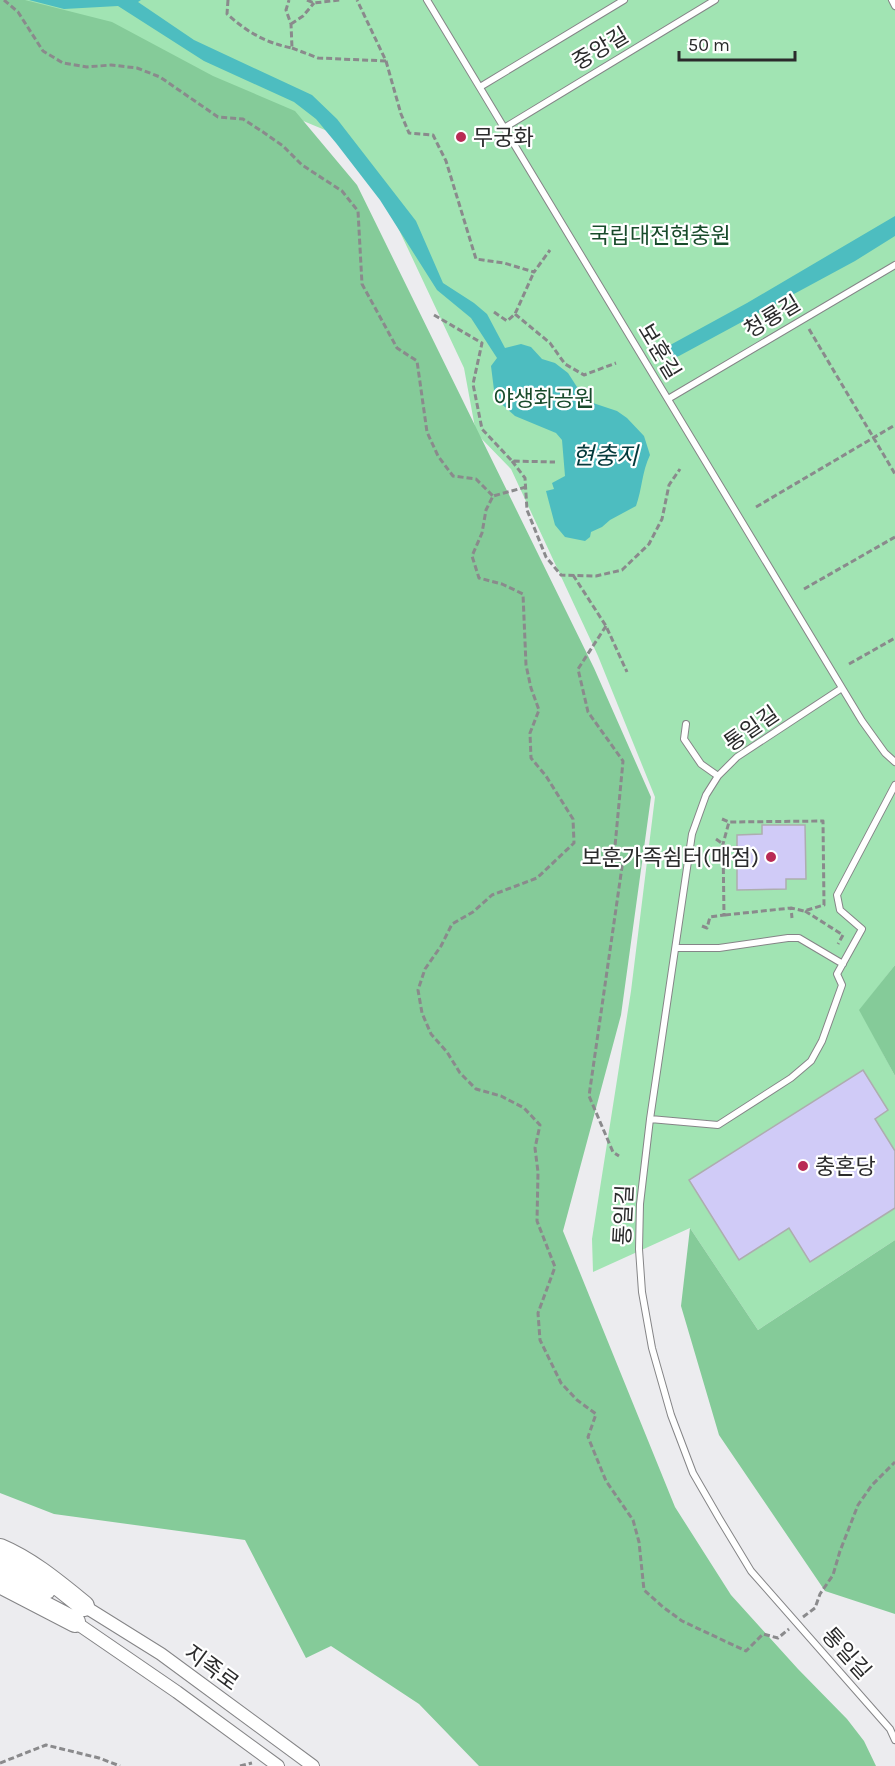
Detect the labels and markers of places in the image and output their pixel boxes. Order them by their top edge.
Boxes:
place label: 무궁화 [473,125,534,151]
marker: 무궁화 [454,130,468,144]
place label: 보훈가족쉼터(매점) [581,845,759,871]
marker: 보훈가족쉼터(매점) [764,850,778,864]
place label: 충혼당 [815,1154,876,1180]
marker: 충혼당 [796,1159,810,1173]

